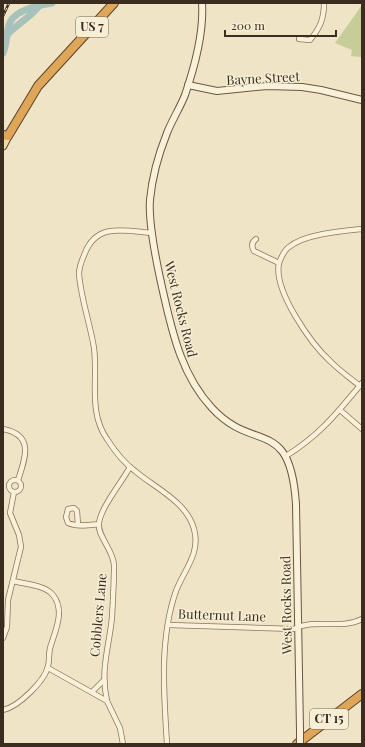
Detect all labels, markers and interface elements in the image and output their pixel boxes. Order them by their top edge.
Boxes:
scale bar [225,12,336,38]
road number: US 7 [76,17,108,37]
text: 200 m [231,17,265,33]
street label: Bayne Street [226,67,301,88]
street label: West Rocks Road [161,258,202,359]
street label: West Rocks Road [276,555,295,655]
street label: Cobblers Lane [85,572,110,658]
street label: Butternut Lane [178,604,267,625]
road number: CT 15 [310,709,348,729]

